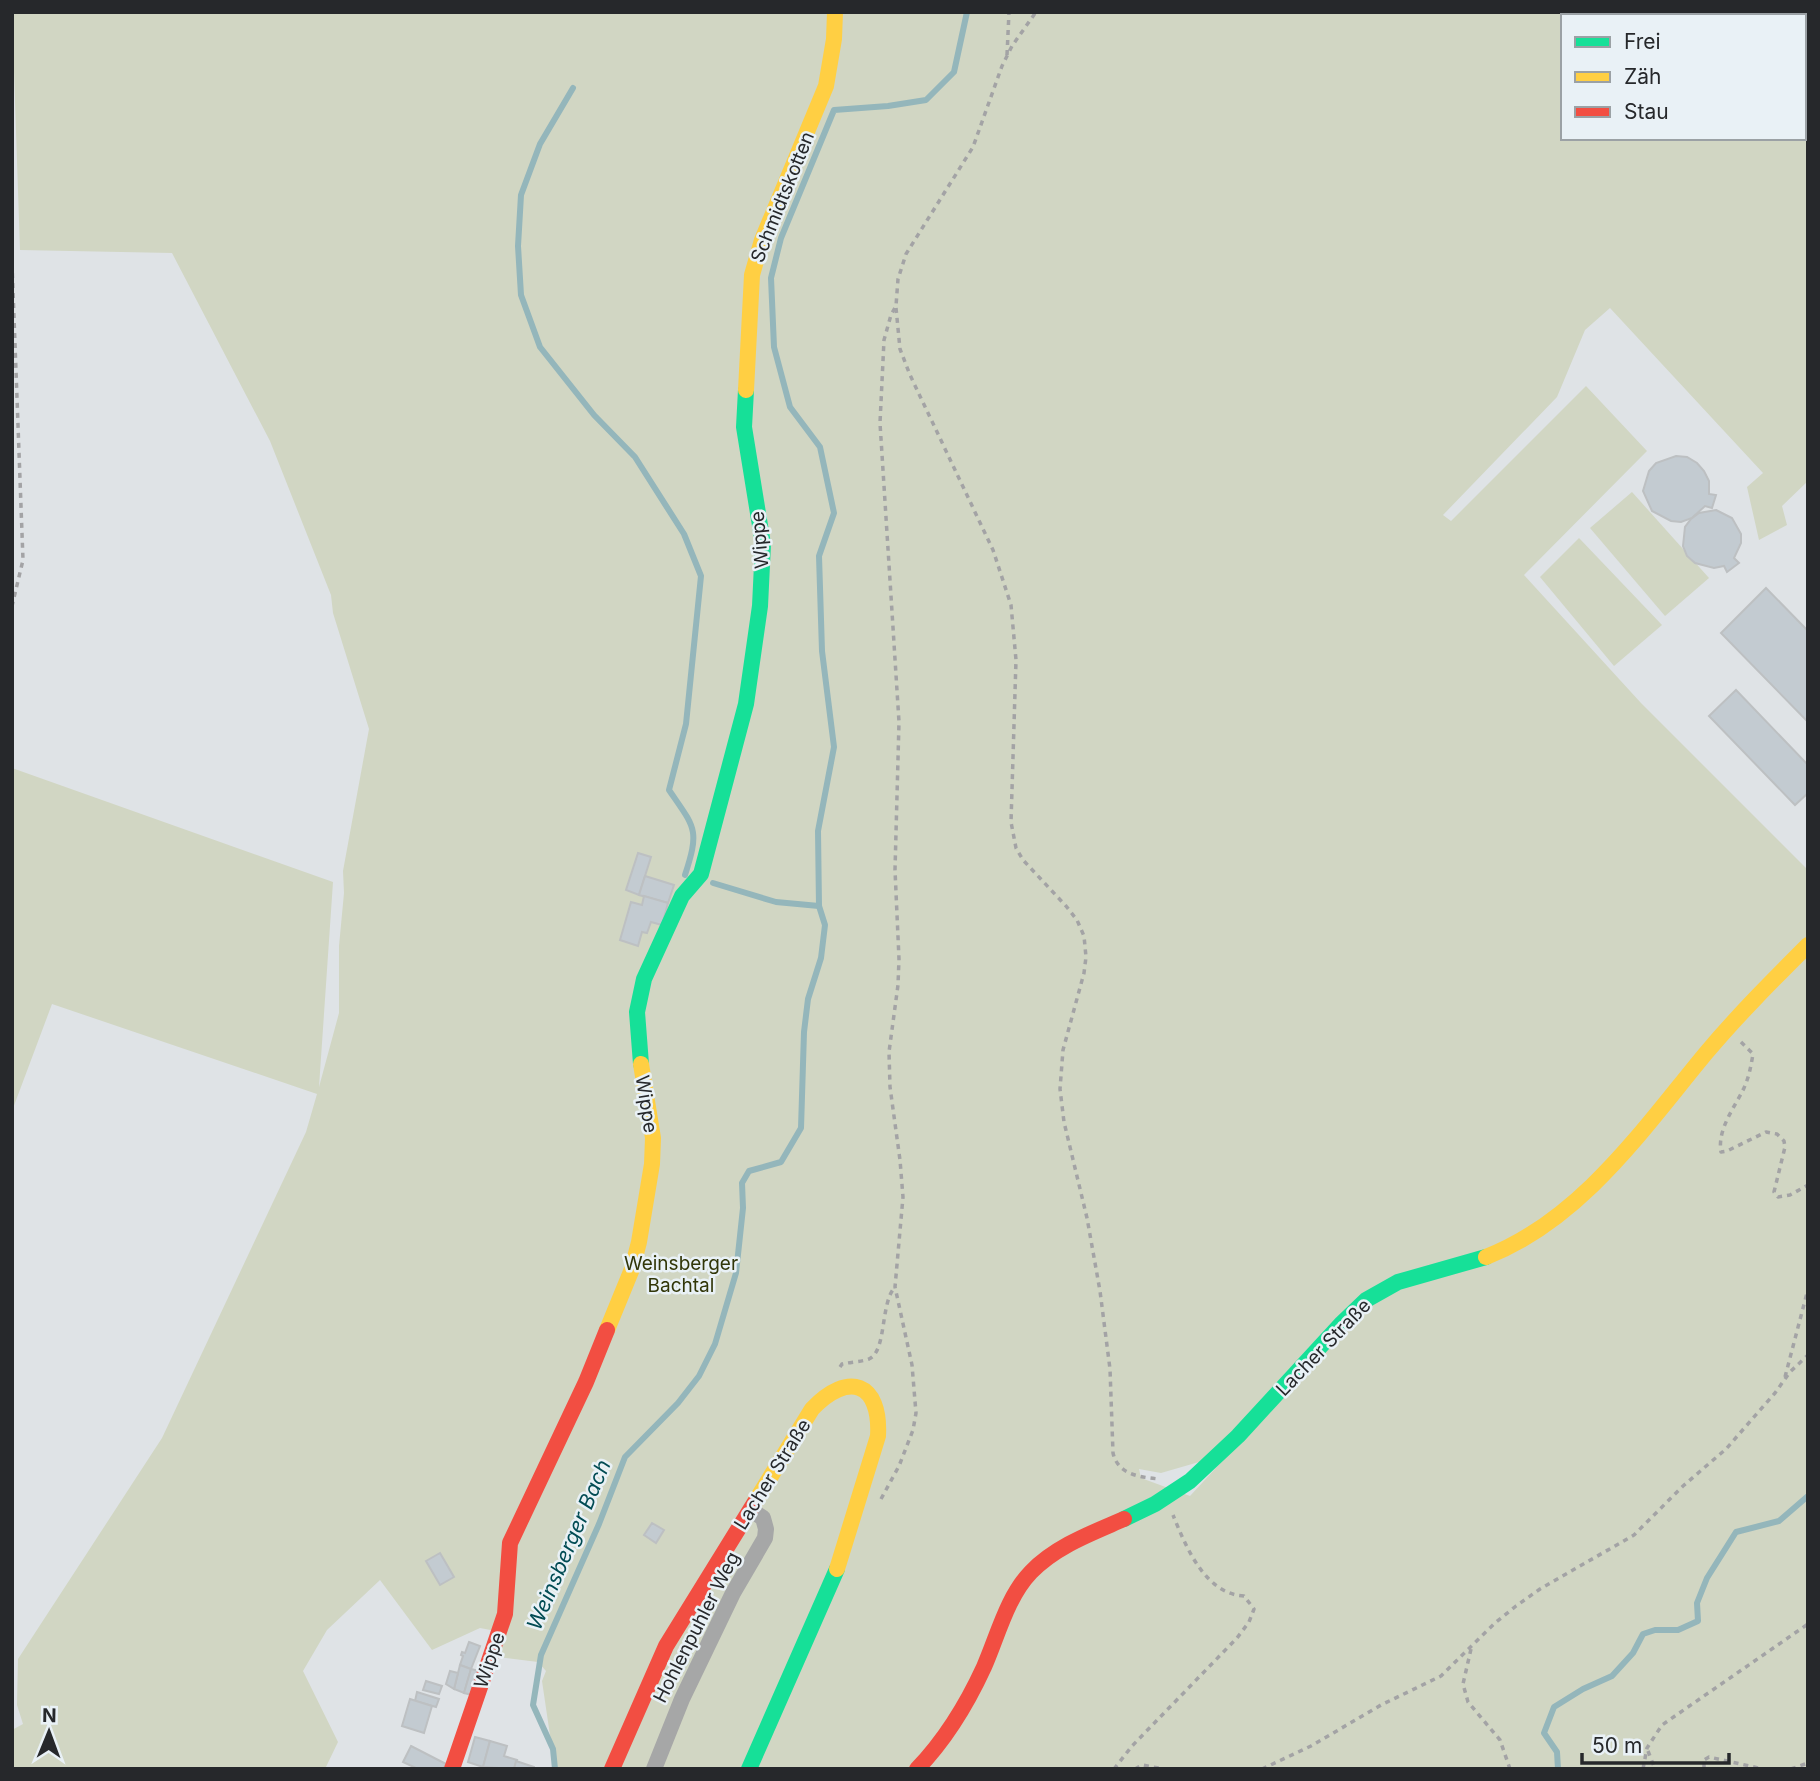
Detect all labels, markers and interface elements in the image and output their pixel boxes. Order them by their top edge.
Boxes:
legend [1561,14,1806,140]
text: Frei [1624,29,1661,54]
text: Zäh [1624,64,1661,89]
text: Stau [1624,99,1669,124]
street label: Schmidtskotten [746,128,819,266]
street label: Wippe [746,510,773,570]
street label: Wippe [631,1074,662,1134]
park label: Weinsberger Bachtal [624,1252,738,1297]
street label: Lacher Straße [1271,1294,1375,1401]
street label: Lacher Straße [729,1415,816,1534]
water label: Weinsberger Bach [521,1456,616,1634]
street label: Hohlenpuhler Weg [648,1548,744,1707]
street label: Wippe [469,1629,510,1691]
north arrow [14,1697,84,1767]
text: N [42,1704,57,1727]
scale bar [1582,1722,1729,1766]
text: 50 m [1592,1733,1642,1758]

